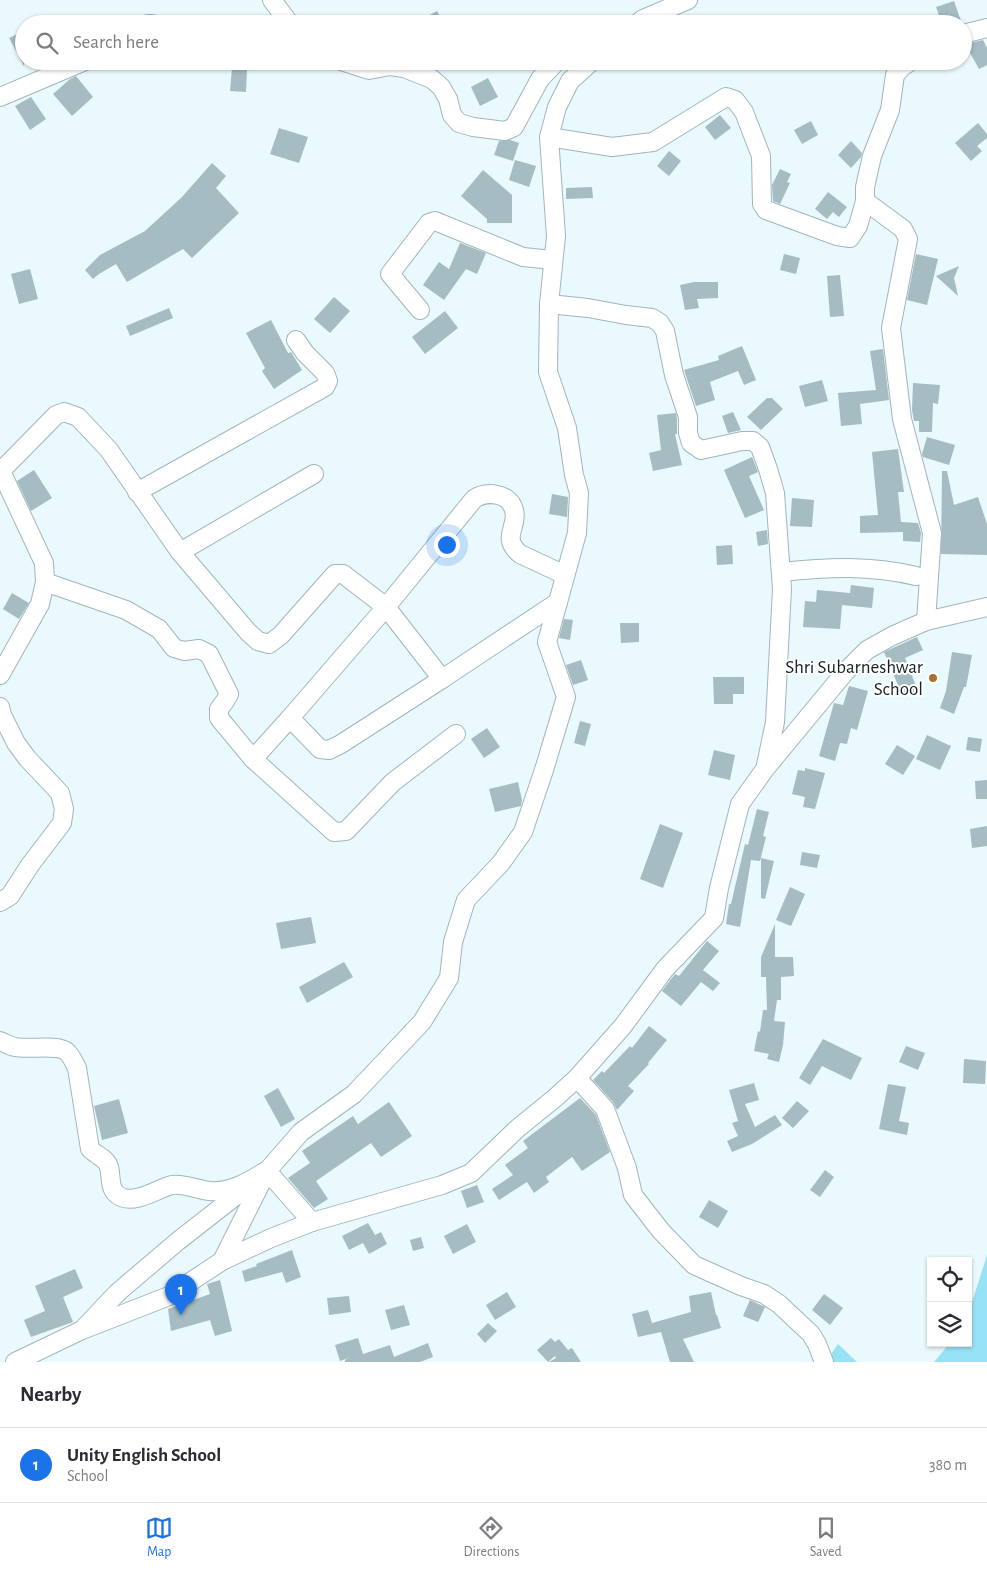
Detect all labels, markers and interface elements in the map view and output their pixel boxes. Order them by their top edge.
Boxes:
search box [15,15,972,70]
icon: search [33,29,61,57]
text: Search here [73,33,159,52]
your location [434,532,460,558]
place label: Shri Subarneshwar School [785,658,923,699]
marker: Shri Subarneshwar School [927,672,939,684]
map controls [927,1257,972,1347]
button: locate [927,1257,972,1302]
pin: 1 [165,1274,197,1315]
button: layers [927,1302,972,1347]
text: Nearby [20,1384,81,1405]
text: Unity English School [67,1446,221,1465]
text: 1 [33,1457,39,1473]
text: 380 m [929,1457,967,1473]
text: School [67,1468,108,1484]
tab: Map [145,1514,173,1561]
tab: Directions [464,1514,519,1561]
tab: Saved [810,1514,842,1561]

